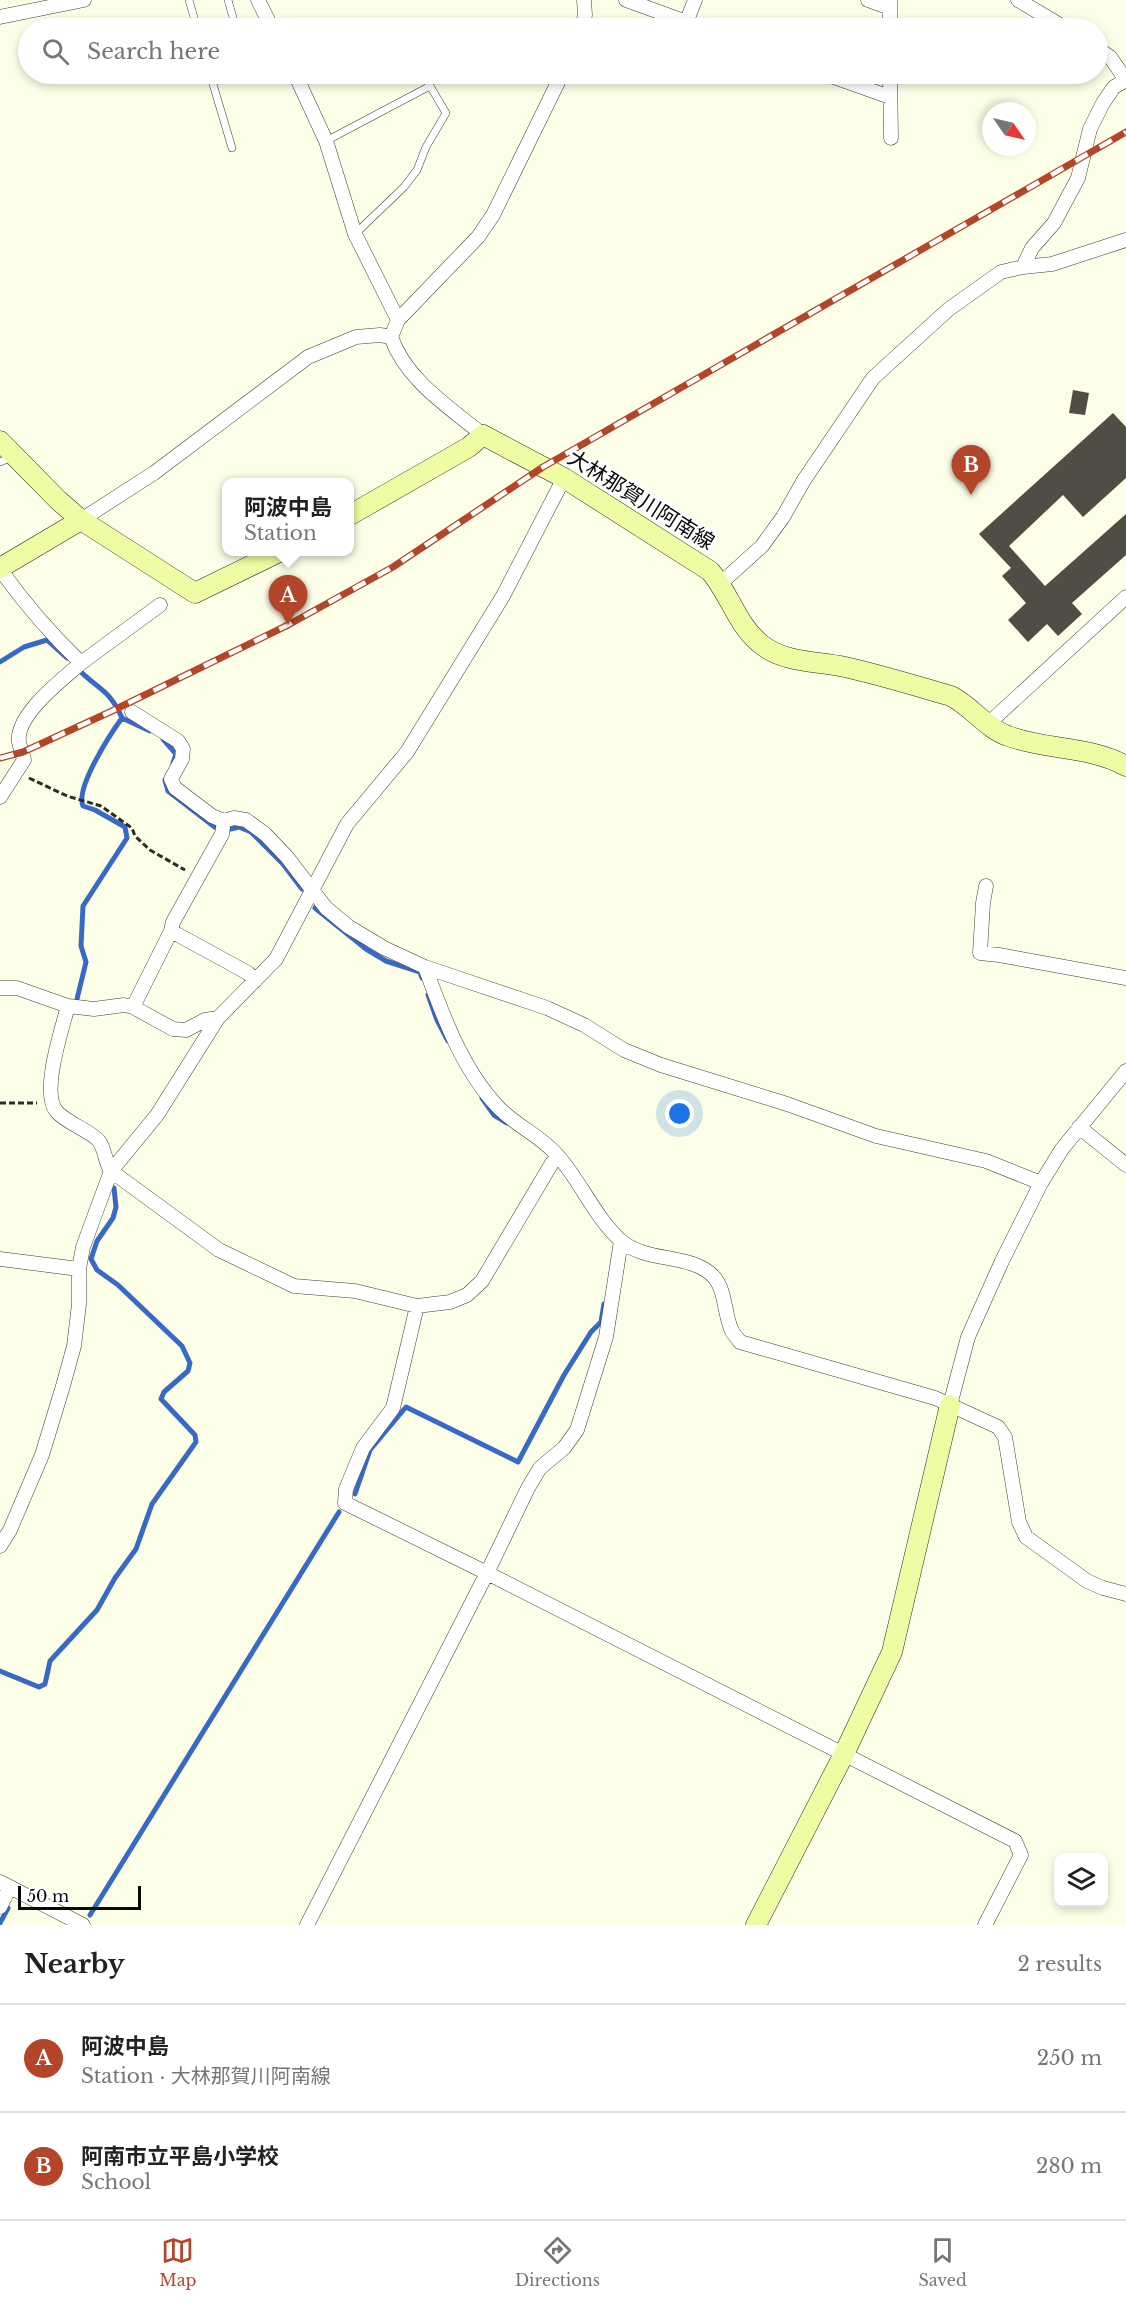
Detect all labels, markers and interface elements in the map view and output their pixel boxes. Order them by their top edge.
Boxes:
search box [18,18,1108,84]
icon: search [39,35,72,68]
text: Search here [87,38,220,65]
north arrow [982,102,1036,156]
street label: 大林那賀川阿南線 [563,444,719,556]
pin: B [952,446,990,495]
popup [222,478,354,556]
text: 阿波中島 [244,494,332,521]
text: Station [244,521,317,545]
pin: A [268,576,308,625]
your location [665,1099,694,1128]
map controls [1054,1853,1108,1907]
button: layers [1054,1853,1108,1907]
scale bar [18,1883,141,1910]
text: 50 m [27,1886,69,1906]
text: Nearby [24,1948,125,1980]
text: 2 results [1018,1952,1102,1976]
text: 阿波中島 [81,2033,169,2060]
text: A [35,2046,52,2070]
text: 250 m [1037,2046,1102,2070]
text: Station · 大林那賀川阿南線 [81,2064,331,2088]
text: 阿南市立平島小学校 [81,2143,279,2170]
text: B [36,2154,51,2178]
text: 280 m [1036,2154,1102,2178]
text: School [81,2170,151,2194]
tab: Map [159,2234,196,2290]
tab: Directions [515,2234,600,2290]
tab: Saved [918,2234,967,2290]

